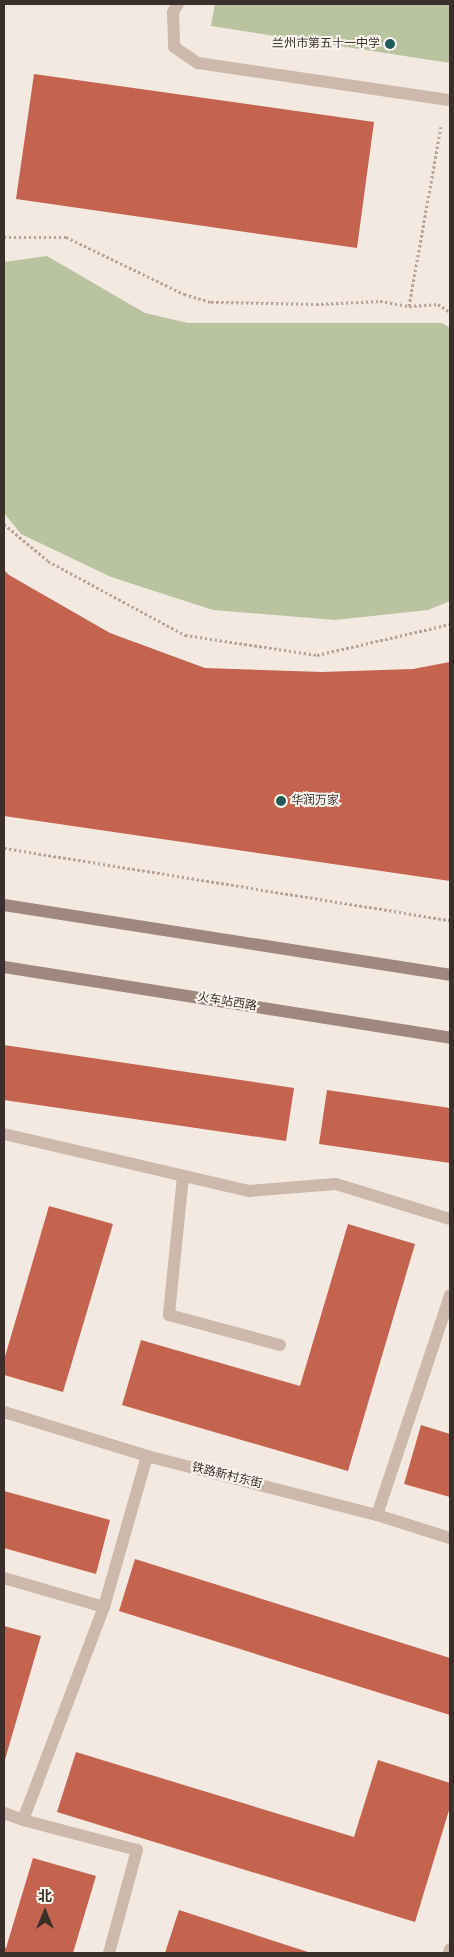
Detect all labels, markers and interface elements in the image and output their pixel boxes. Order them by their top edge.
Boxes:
place label: 兰州市第五十一中学 [272,37,380,51]
marker: 兰州市第五十一中学 [384,38,396,50]
place label: 华润万家 [291,794,339,808]
marker: 华润万家 [275,795,287,807]
street label: 火车站西路 [196,990,258,1014]
street label: 铁路新村东街 [190,1460,264,1492]
north arrow [20,1887,70,1937]
text: 北 [38,1887,52,1907]

